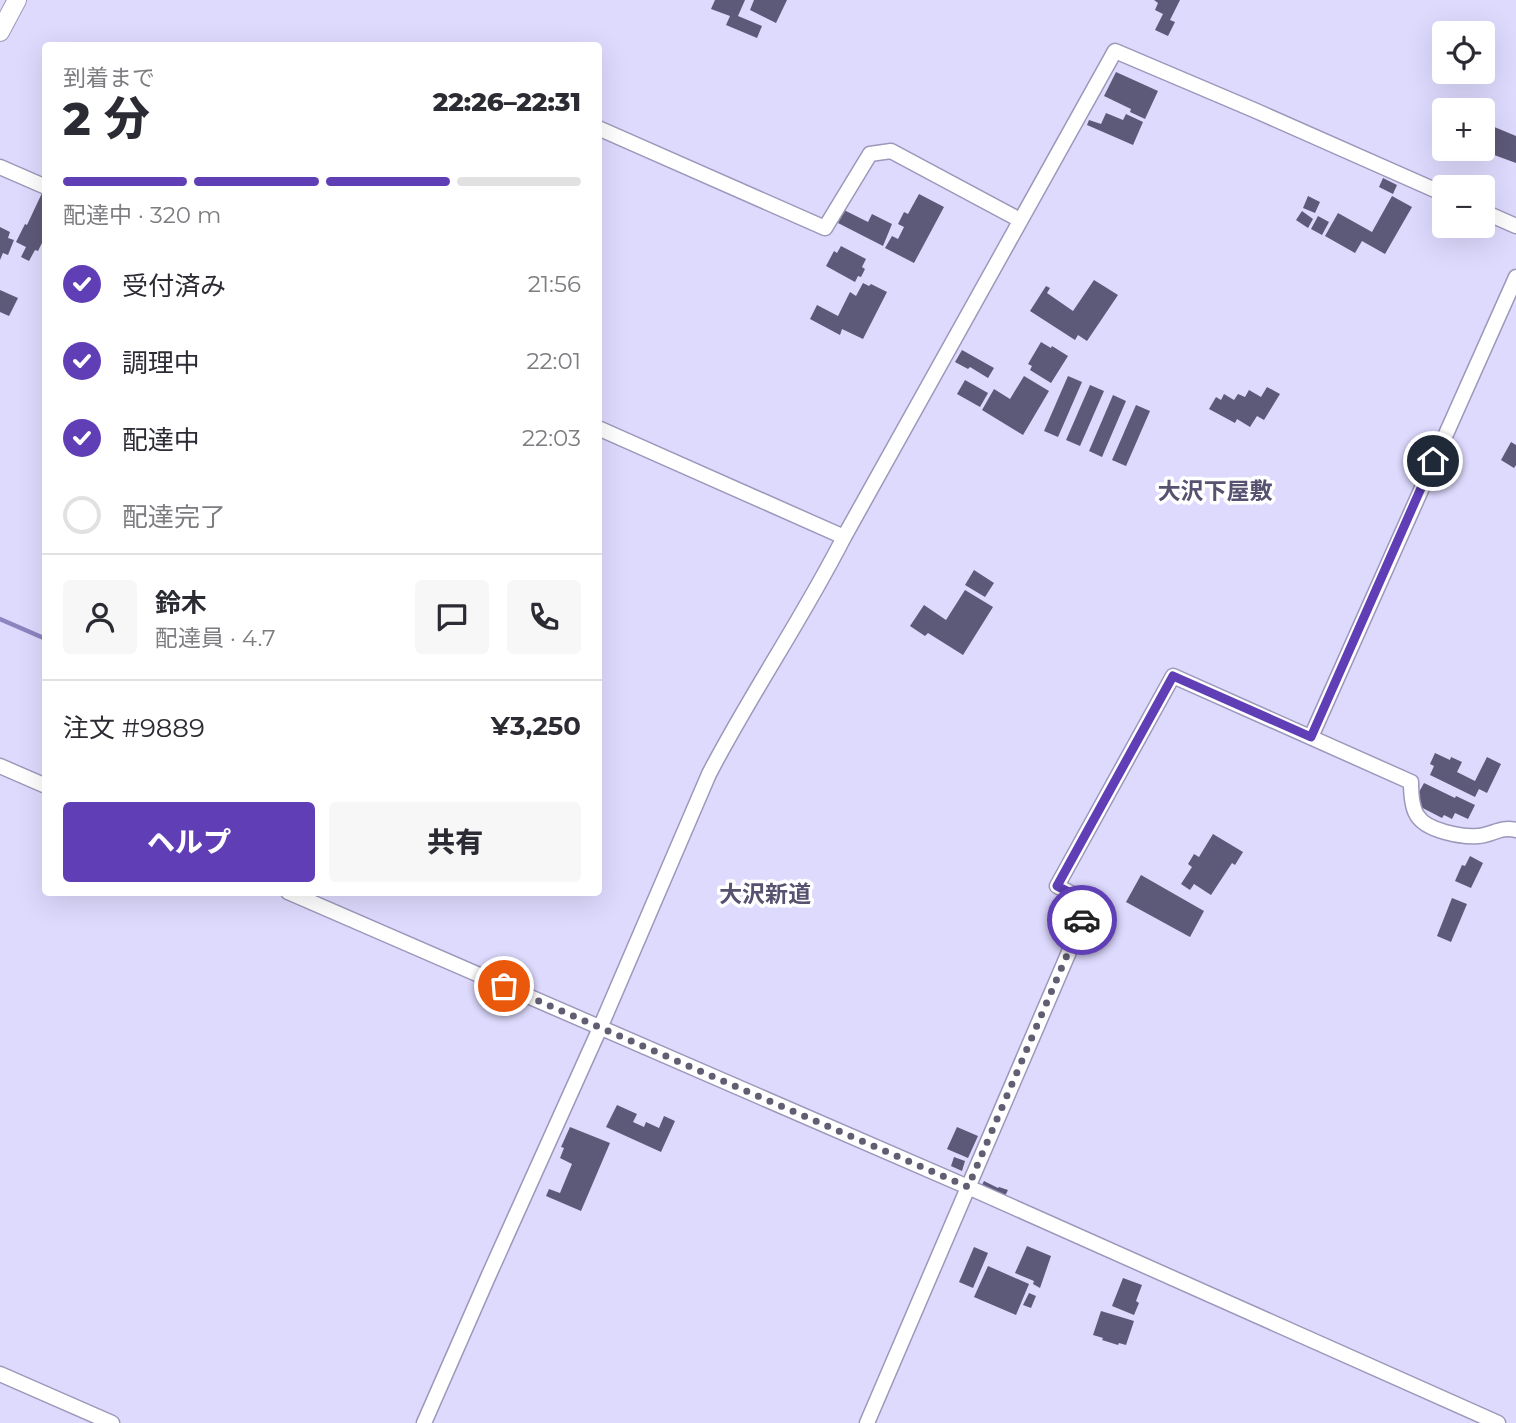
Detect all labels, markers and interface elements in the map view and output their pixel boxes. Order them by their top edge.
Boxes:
map controls [1432,21,1495,238]
button: locate [1432,21,1495,84]
text: 到着まで [63,64,155,92]
text: 22:26–22:31 [433,86,581,118]
text: 2 分 [63,90,150,147]
button: + [1432,98,1495,161]
button: − [1432,175,1495,238]
text: 配達中 · 320 m [63,201,221,229]
icon: check [63,265,101,303]
text: 受付済み [122,270,226,302]
text: 21:56 [528,270,581,298]
icon: check [63,342,101,380]
text: 調理中 [122,347,200,379]
text: 22:01 [526,347,581,375]
icon: check [63,419,101,457]
text: 配達中 [122,424,200,456]
text: 22:03 [522,424,581,452]
pin [1403,431,1463,491]
icon: home [1414,442,1452,480]
district label: 大沢下屋敷 [1158,477,1273,505]
text: 配達完了 [122,501,226,533]
button: person [63,580,137,654]
button: chat [415,580,489,654]
button: phone [507,580,581,654]
text: 鈴木 [155,587,207,619]
text: 配達員 · 4.7 [155,624,276,652]
text: ¥3,250 [491,710,581,742]
text: 注文 #9889 [63,712,205,744]
button: ヘルプ [63,802,315,882]
button: 共有 [329,802,581,882]
district label: 大沢新道 [719,880,811,908]
courier [1047,885,1117,955]
icon: car [1063,901,1101,939]
pin [474,956,534,1016]
icon: bag [485,967,523,1005]

